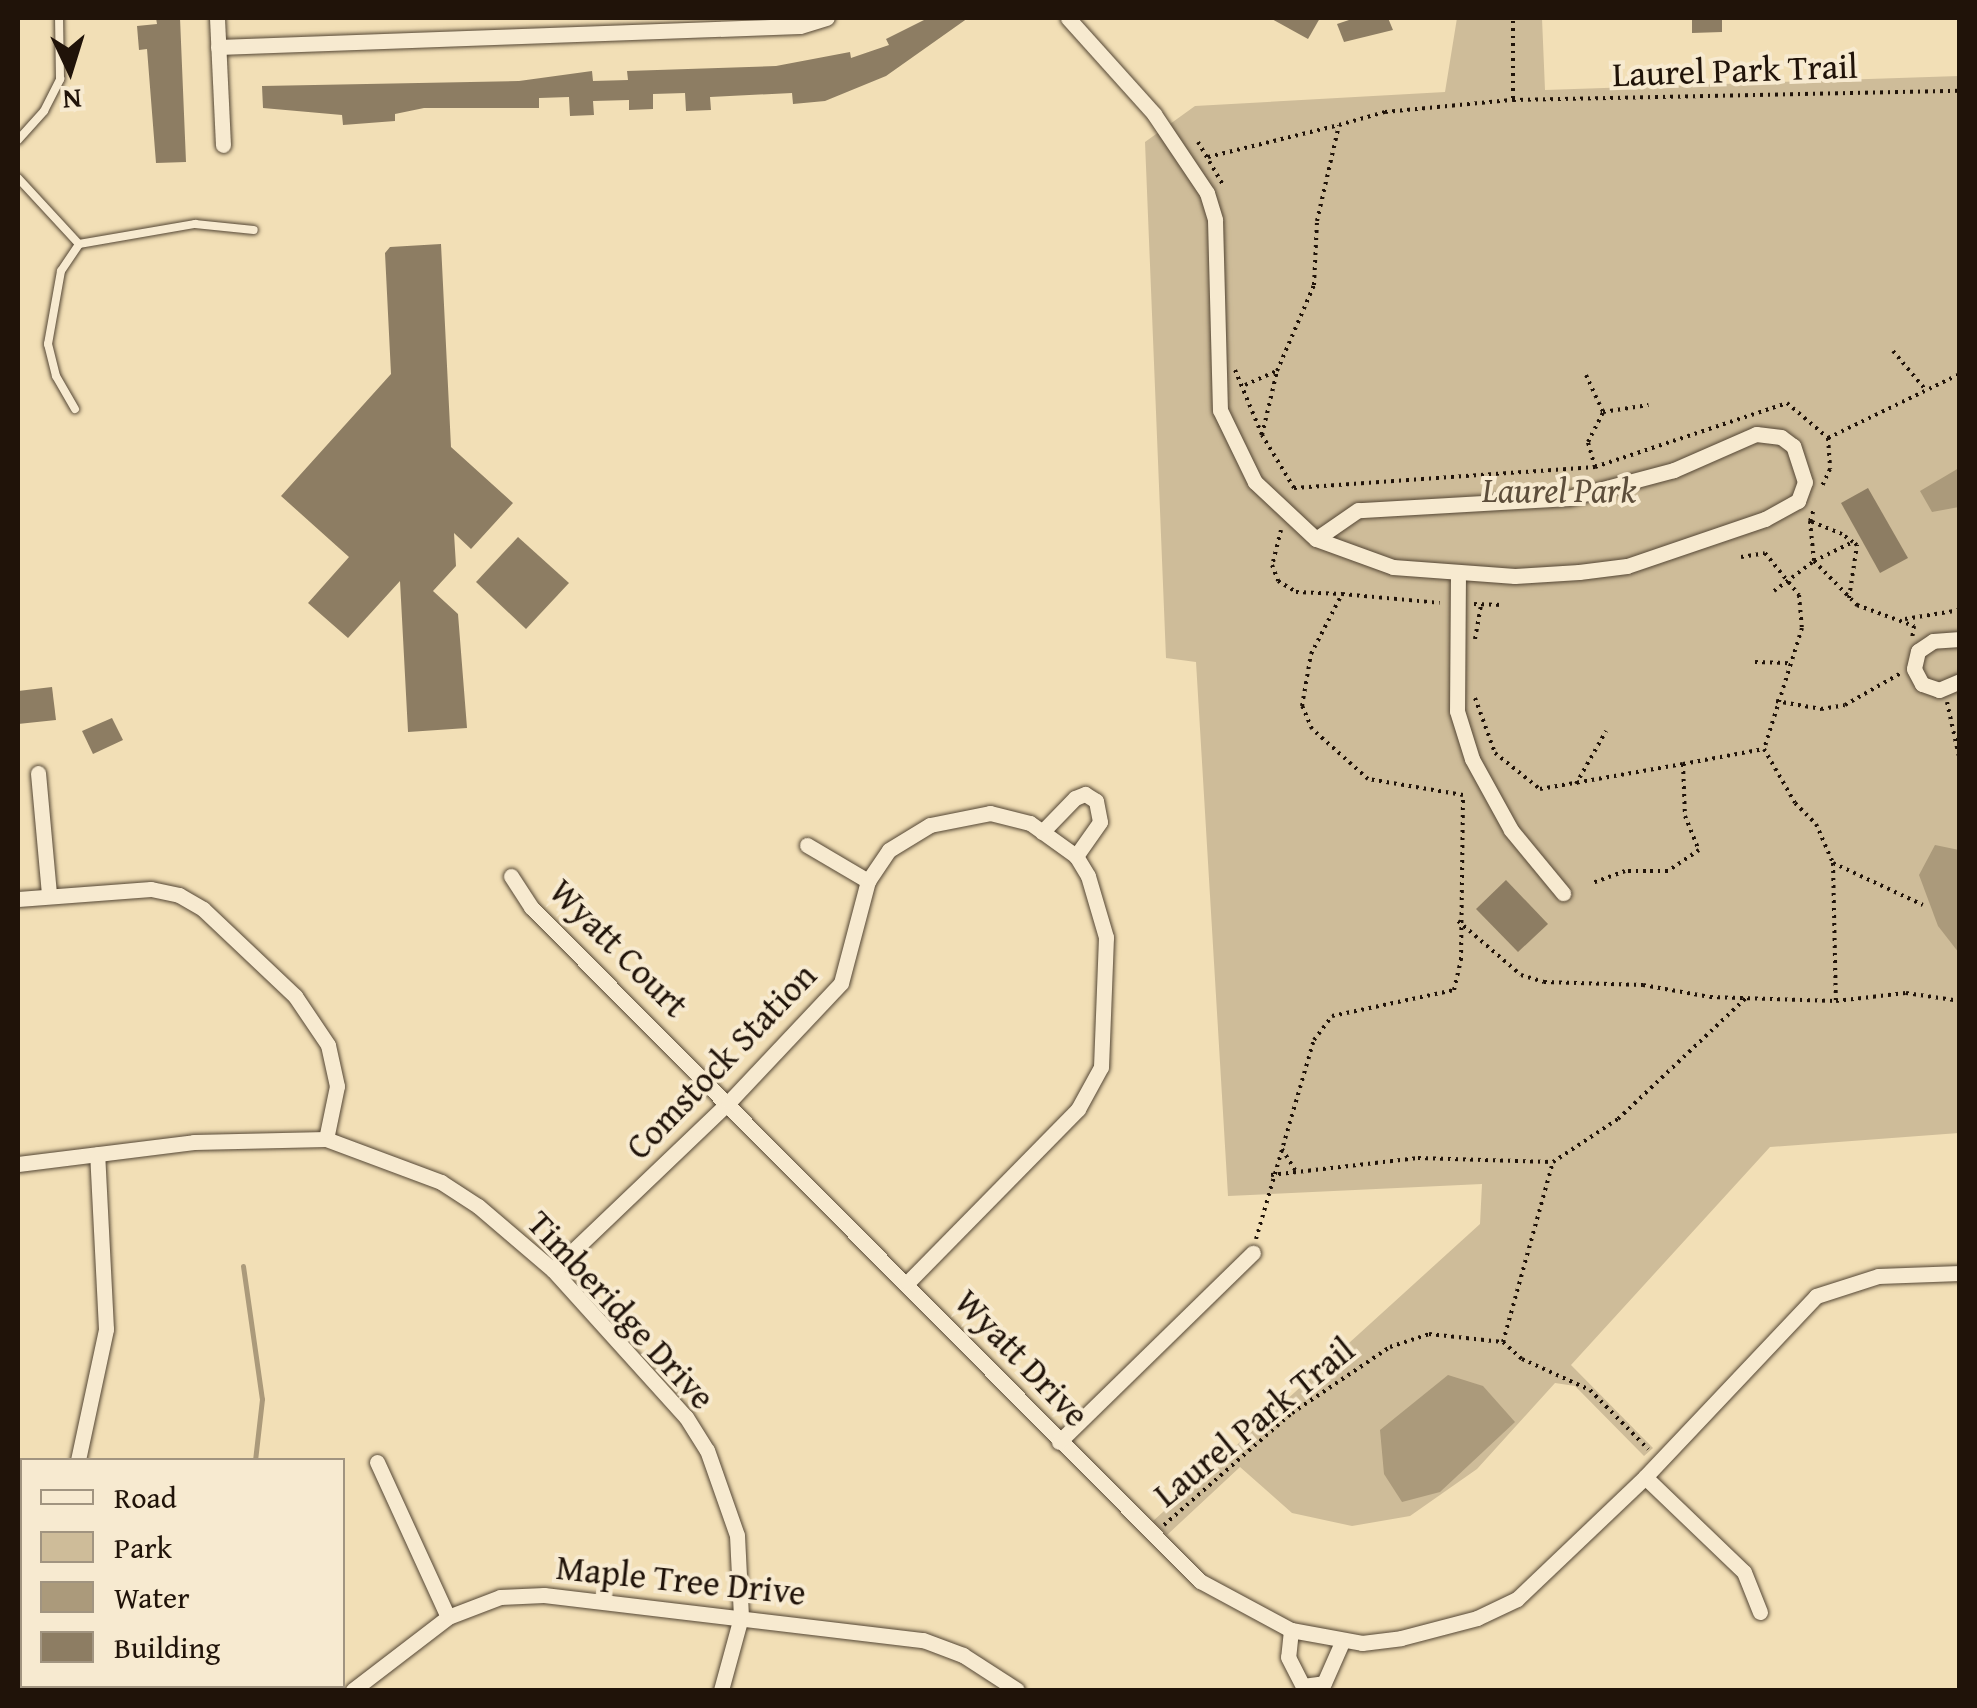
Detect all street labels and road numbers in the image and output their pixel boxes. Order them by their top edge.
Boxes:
street label: Laurel Park Trail [1612,45,1858,95]
street label: Wyatt Court [541,870,697,1026]
street label: Comstock Station [617,954,825,1168]
street label: Timberidge Drive [518,1202,724,1418]
street label: Wyatt Drive [946,1281,1098,1435]
street label: Laurel Park Trail [1145,1328,1363,1516]
street label: Maple Tree Drive [554,1546,808,1614]

